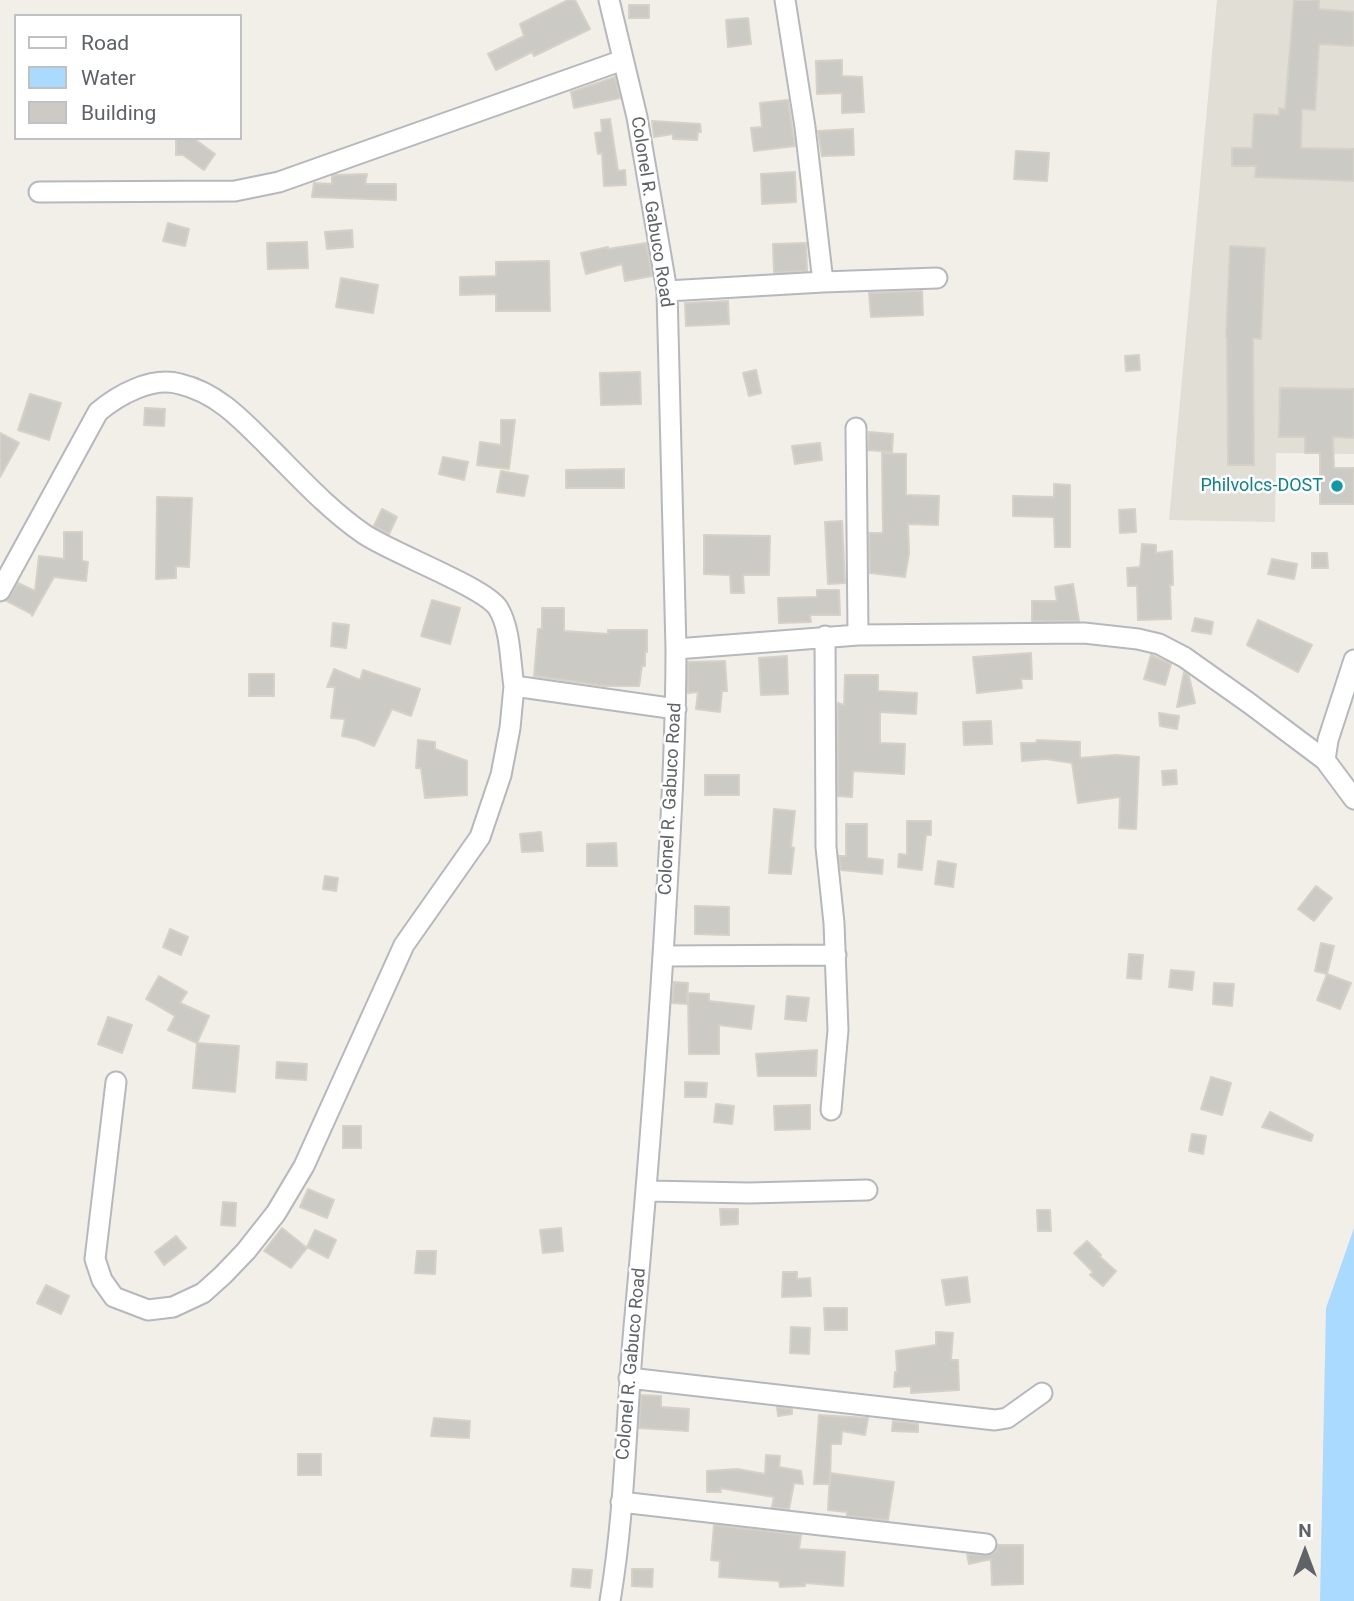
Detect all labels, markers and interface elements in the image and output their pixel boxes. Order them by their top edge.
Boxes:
legend [14,14,242,140]
text: Road [81,31,129,55]
text: Water [81,66,136,90]
text: Building [81,101,156,125]
street label: Colonel R. Gabuco Road [625,115,677,309]
place label: Philvolcs-DOST [1200,475,1323,497]
marker: Philvolcs-DOST [1329,478,1345,494]
street label: Colonel R. Gabuco Road [655,702,687,896]
street label: Colonel R. Gabuco Road [613,1267,651,1461]
north arrow [1270,1517,1340,1587]
text: N [1298,1519,1312,1542]

